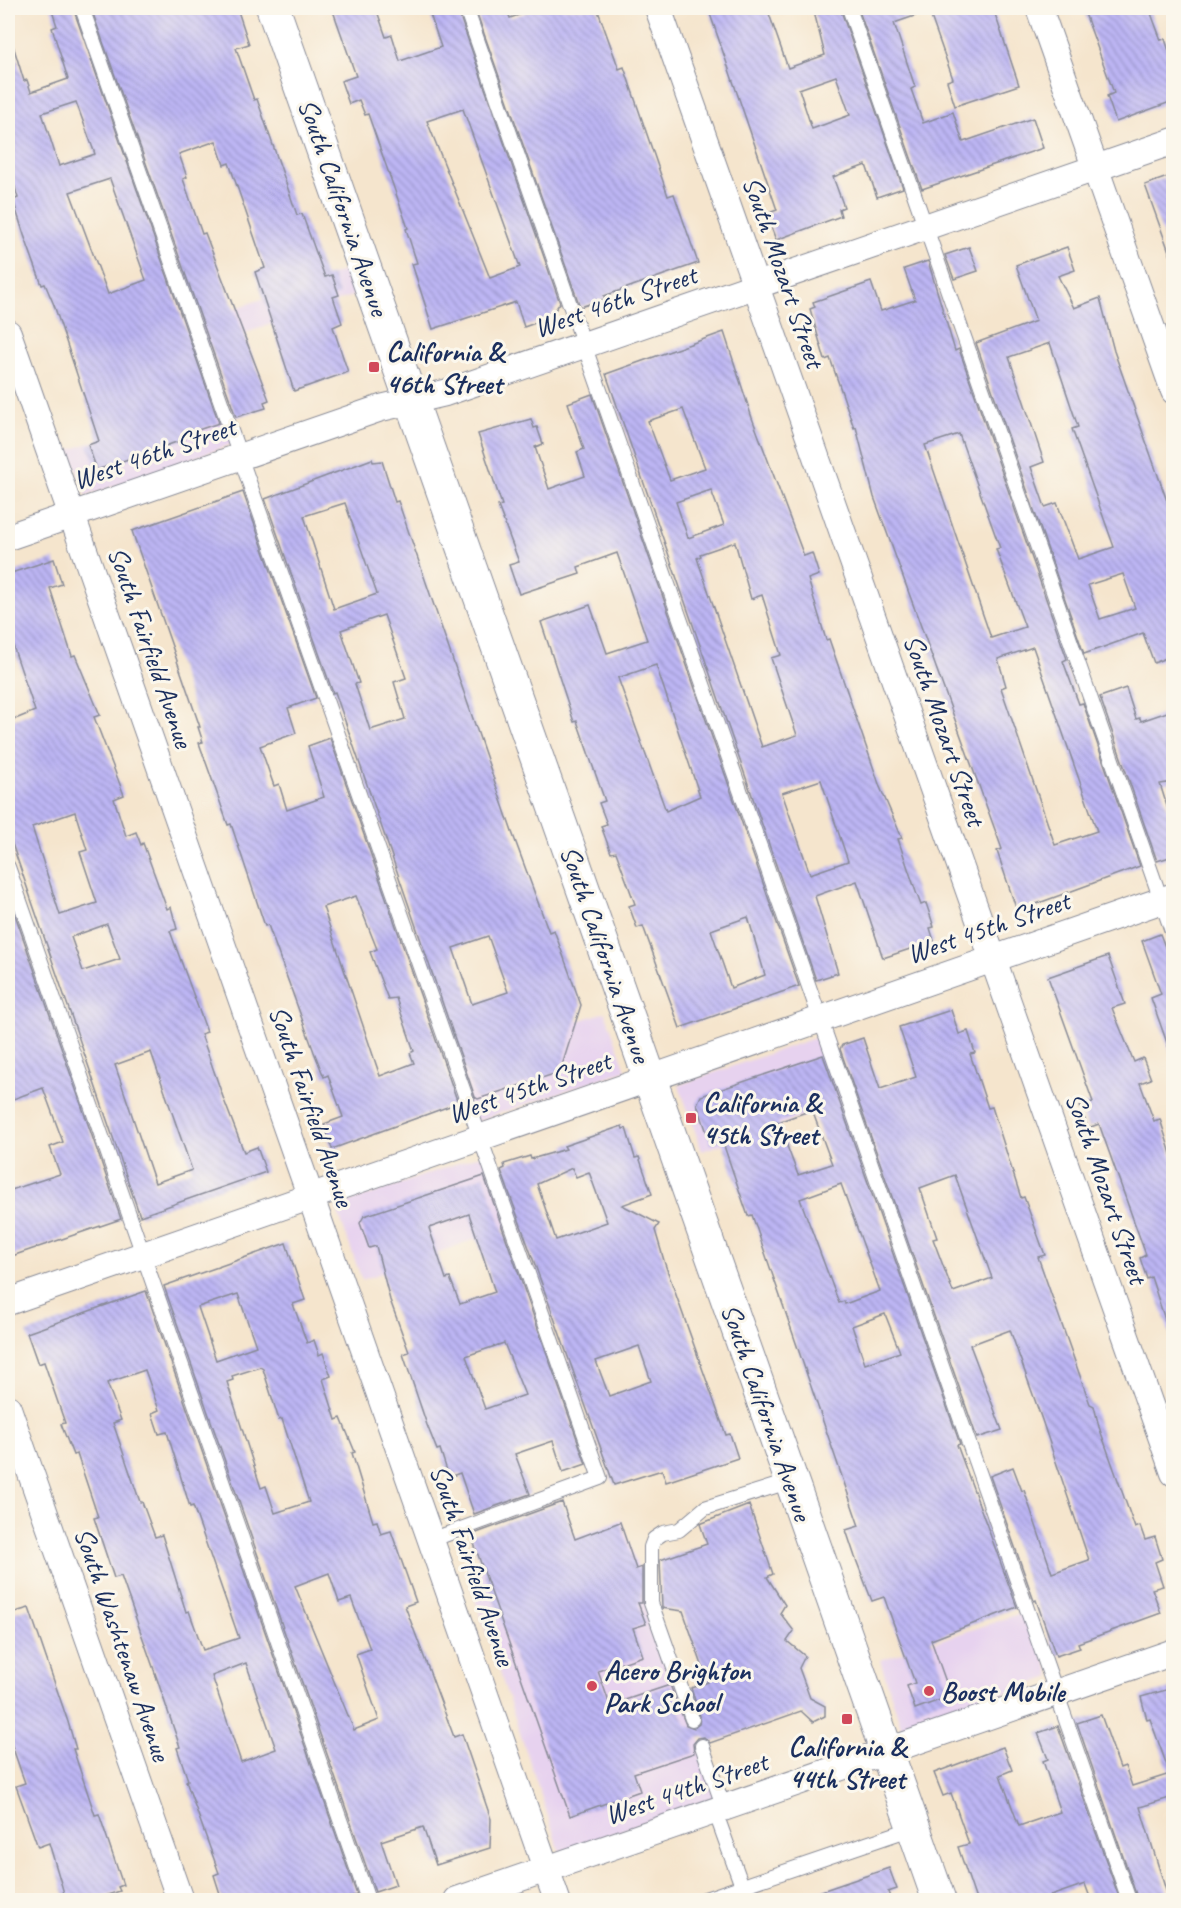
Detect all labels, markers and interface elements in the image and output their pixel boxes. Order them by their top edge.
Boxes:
street label: South California Avenue [291,94,398,322]
street label: South Mozart Street [735,172,834,375]
street label: West 46th Street [529,256,703,345]
place label: California & 46th Street [386,334,507,401]
marker: California & 46th Street [367,360,381,374]
street label: West 46th Street [68,408,242,497]
street label: South Fairfield Avenue [100,542,202,754]
street label: South Mozart Street [896,630,995,833]
street label: South California Avenue [553,841,660,1069]
street label: West 45th Street [902,882,1076,971]
street label: South Fairfield Avenue [261,1001,363,1213]
street label: West 45th Street [443,1042,617,1131]
place label: California & 45th Street [703,1085,824,1152]
street label: South Mozart Street [1058,1088,1157,1291]
marker: California & 45th Street [684,1111,698,1125]
street label: South California Avenue [714,1299,821,1527]
street label: South Fairfield Avenue [422,1460,524,1672]
street label: South Washtenaw Avenue [67,1523,180,1767]
place label: Acero Brighton Park School [604,1653,752,1720]
place label: Boost Mobile [941,1674,1067,1709]
marker: Acero Brighton Park School [585,1679,599,1693]
marker: Boost Mobile [922,1684,936,1698]
marker: California & 44th Street [840,1712,854,1726]
place label: California & 44th Street [788,1729,909,1796]
street label: West 44th Street [600,1743,774,1832]

